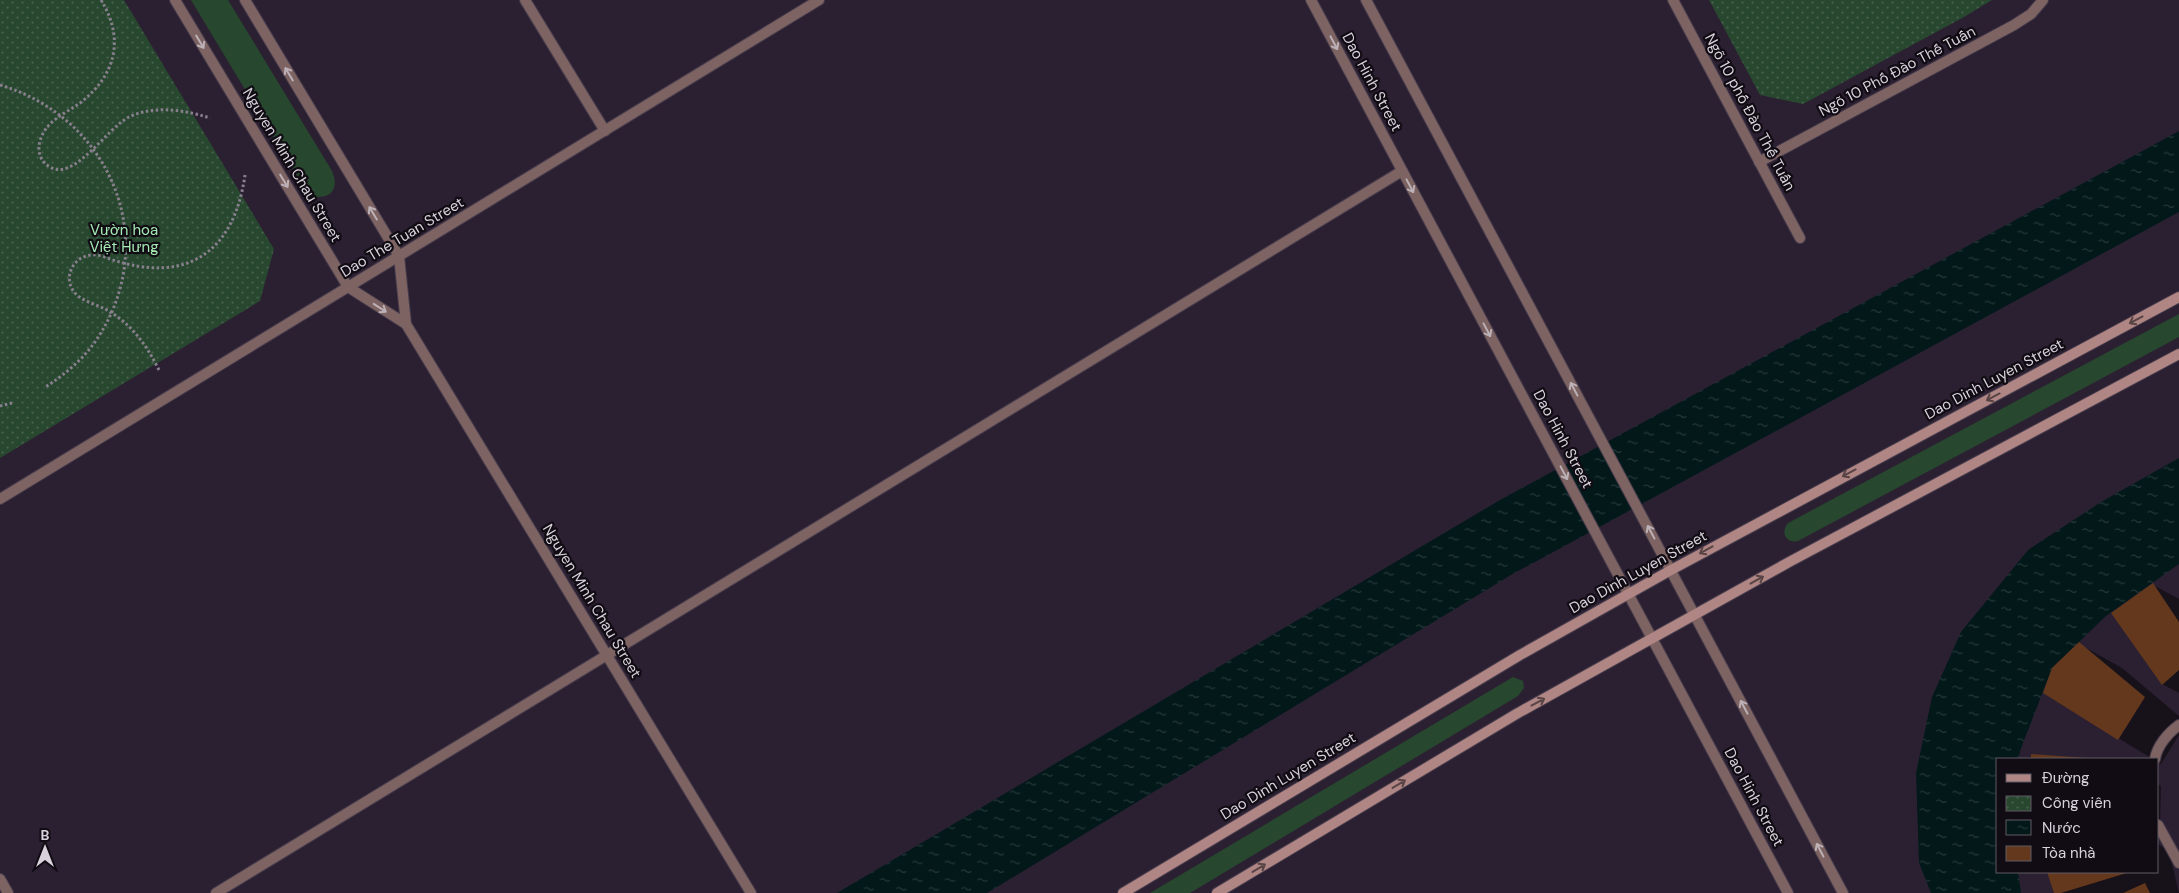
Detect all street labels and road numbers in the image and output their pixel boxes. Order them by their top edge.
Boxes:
street label: Ngõ 10 Phố Đào Thế Tuấn [1815,21,1979,121]
street label: Dao Hinh Street [1338,29,1406,135]
street label: Ngõ 10 phố Đào Thế Tuấn [1700,30,1800,194]
street label: Nguyen Minh Chau Street [238,84,346,246]
street label: Dao The Tuan Street [337,192,467,282]
street label: Dao Dinh Luyen Street [1921,334,2067,424]
street label: Dao Hinh Street [1529,386,1597,492]
street label: Nguyen Minh Chau Street [538,520,646,682]
street label: Dao Dinh Luyen Street [1566,526,1710,618]
street label: Dao Dinh Luyen Street [1217,728,1359,824]
street label: Dao Hinh Street [1720,744,1788,850]

